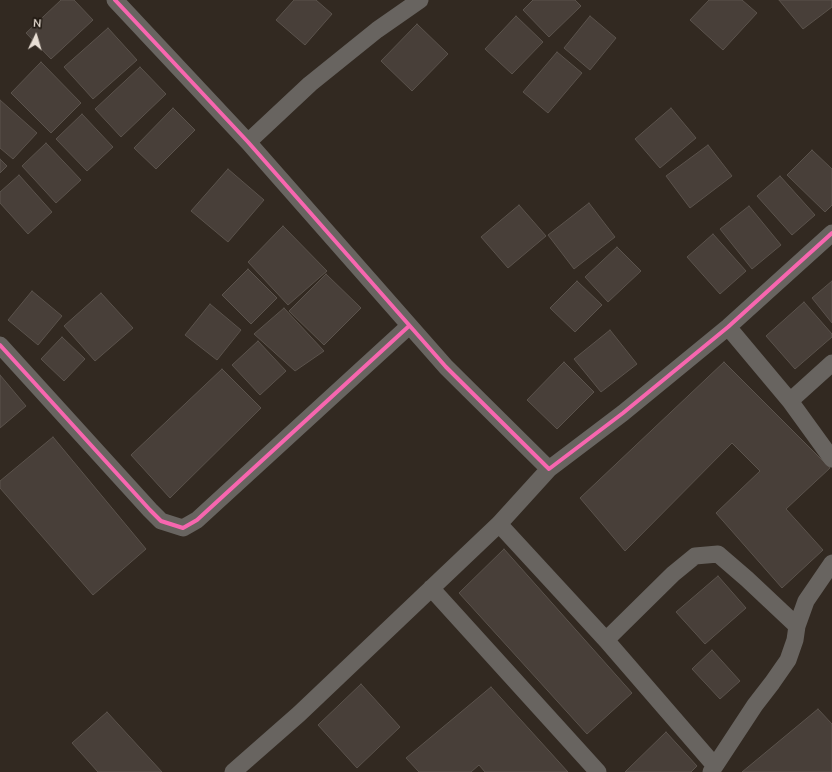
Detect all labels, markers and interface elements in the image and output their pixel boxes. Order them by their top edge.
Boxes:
north arrow [16,16,56,56]
text: N [32,16,42,31]

